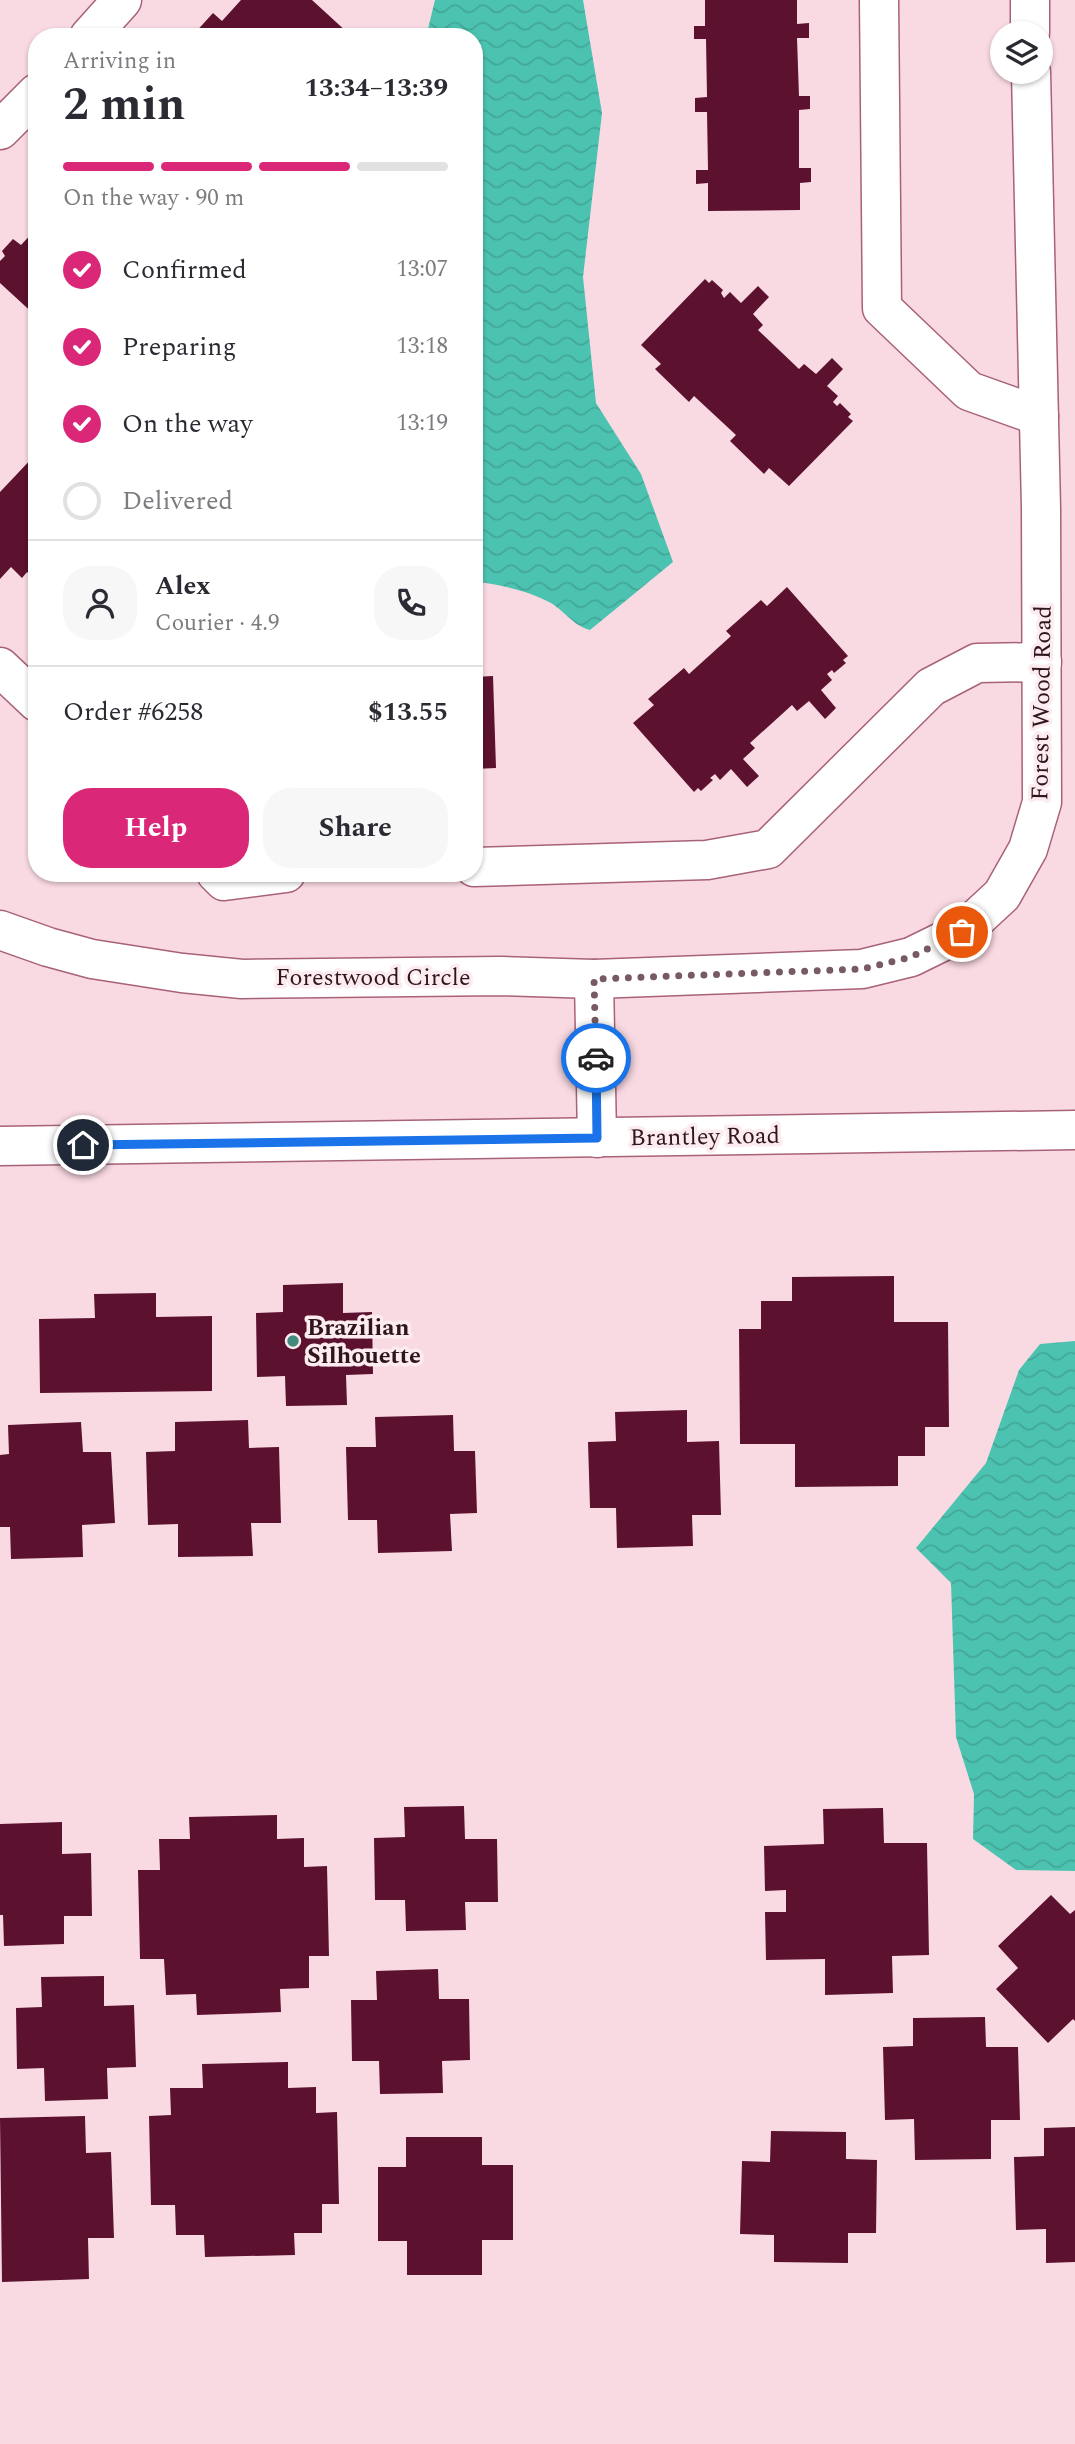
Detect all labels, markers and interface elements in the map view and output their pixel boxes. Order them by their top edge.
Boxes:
map controls [990,21,1053,84]
button: layers [990,21,1053,84]
text: Arriving in [63,44,176,79]
text: 13:34–13:39 [304,68,448,108]
text: 2 min [63,70,185,140]
text: On the way · 90 m [63,181,244,216]
text: Confirmed [122,250,247,290]
icon: check [63,251,101,289]
text: 13:07 [396,252,448,287]
text: Preparing [122,327,236,367]
icon: check [63,328,101,366]
text: 13:18 [396,329,448,364]
text: On the way [122,404,253,444]
icon: check [63,405,101,443]
text: 13:19 [396,406,448,441]
text: Delivered [122,481,233,521]
button: person [63,566,137,640]
text: Alex [155,566,210,606]
button: phone [374,566,448,640]
street label: Forest Wood Road [1022,605,1062,801]
text: Courier · 4.9 [155,606,280,641]
text: Order #6258 [63,692,203,732]
text: $13.55 [368,692,448,732]
button: Help [63,788,249,868]
button: Share [263,788,448,868]
pin [932,902,992,962]
icon: bag [943,913,981,951]
street label: Forestwood Circle [275,960,471,996]
courier [561,1023,631,1093]
icon: car [577,1039,615,1077]
pin [53,1115,113,1175]
street label: Brantley Road [630,1118,780,1156]
icon: home [64,1126,102,1164]
place label: Brazilian Silhouette [307,1310,421,1374]
marker: Brazilian Silhouette [285,1333,301,1349]

